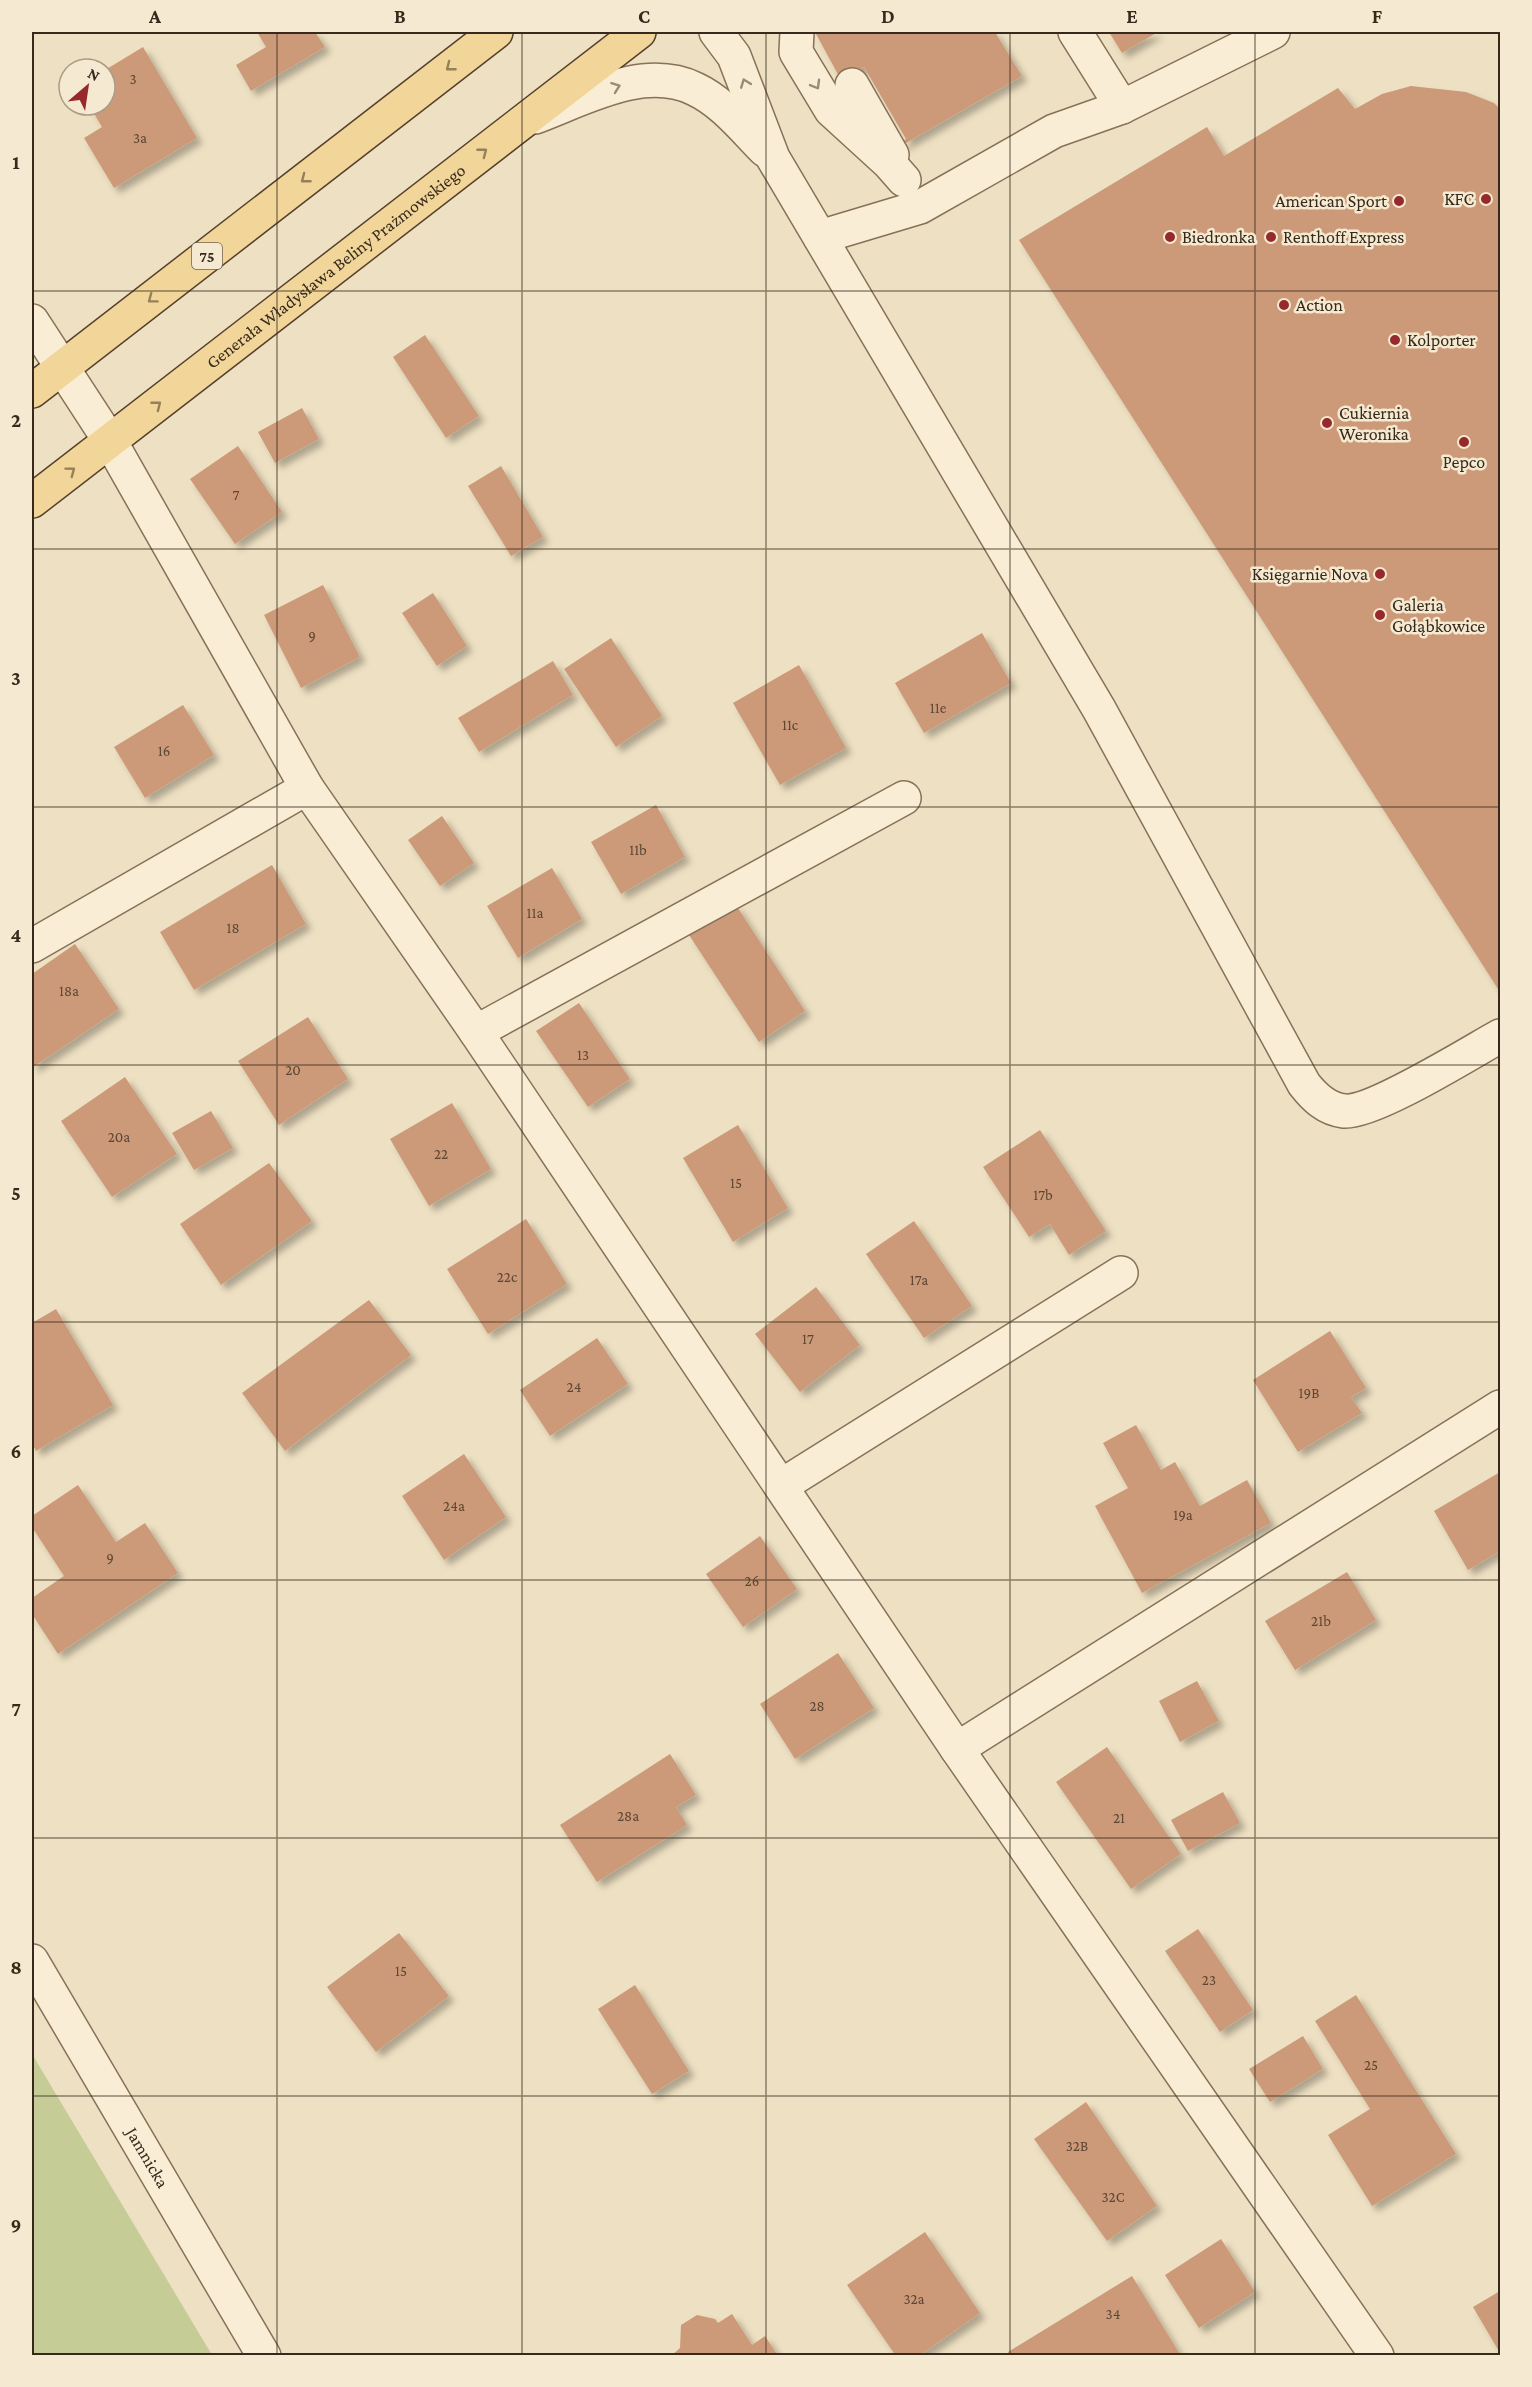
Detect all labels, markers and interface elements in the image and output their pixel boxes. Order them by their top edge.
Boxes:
text: A [148,5,162,27]
text: B [394,5,406,27]
text: C [638,5,650,27]
text: D [881,5,895,27]
text: E [1126,5,1138,27]
text: F [1372,5,1383,27]
north arrow [57,57,117,117]
one-way arrow [445,60,456,71]
text: N [85,64,103,84]
house number: 3 [129,71,137,87]
one-way arrow [739,79,752,89]
one-way arrow [808,79,820,89]
one-way arrow [610,82,621,94]
house number: 3a [133,130,147,146]
one-way arrow [477,148,488,159]
text: 1 [12,151,20,173]
street label: Generała Władysława Beliny Prażmowskiego [202,160,469,373]
one-way arrow [301,172,312,183]
place label: KFC [1444,189,1474,209]
place label: American Sport [1275,191,1388,211]
marker: KFC [1479,192,1493,206]
marker: American Sport [1392,194,1406,208]
place label: Biedronka [1182,227,1255,247]
place label: Renthoff Express [1283,227,1404,247]
marker: Biedronka [1163,230,1177,244]
marker: Renthoff Express [1264,230,1278,244]
road number: 75 [192,243,222,269]
one-way arrow [148,292,159,303]
place label: Action [1296,295,1343,315]
marker: Action [1277,298,1291,312]
place label: Kolporter [1407,330,1476,350]
marker: Kolporter [1388,333,1402,347]
one-way arrow [150,401,161,412]
place label: Cukiernia Weronika [1339,403,1409,444]
text: 2 [11,409,21,431]
marker: Cukiernia Weronika [1320,416,1334,430]
marker: Pepco [1457,435,1471,449]
place label: Pepco [1443,452,1485,472]
one-way arrow [64,467,75,478]
house number: 7 [233,487,240,503]
place label: Księgarnie Nova [1252,564,1368,584]
marker: Księgarnie Nova [1373,567,1387,581]
place label: Galeria Gołąbkowice [1392,595,1485,636]
marker: Galeria Gołąbkowice [1373,608,1387,622]
house number: 9 [308,628,316,644]
text: 3 [11,667,21,689]
house number: 11e [930,700,947,716]
house number: 11c [782,717,799,733]
house number: 16 [158,743,170,759]
house number: 11b [629,842,647,858]
house number: 11a [527,905,544,921]
house number: 18 [226,920,240,936]
text: 4 [11,924,22,946]
house number: 18a [59,983,79,999]
house number: 13 [577,1047,589,1063]
house number: 20 [285,1062,301,1078]
house number: 20a [108,1129,130,1145]
house number: 22 [434,1146,448,1162]
house number: 15 [730,1175,742,1191]
text: 5 [11,1182,21,1204]
house number: 17b [1033,1187,1053,1203]
house number: 22c [497,1269,518,1285]
house number: 17a [910,1272,928,1288]
house number: 17 [802,1331,814,1347]
house number: 24 [567,1379,581,1395]
house number: 19B [1299,1385,1319,1401]
text: 6 [11,1440,21,1462]
house number: 24a [443,1498,465,1514]
house number: 19a [1173,1507,1193,1523]
house number: 9 [106,1550,114,1566]
house number: 26 [745,1573,759,1589]
house number: 21b [1311,1613,1331,1629]
text: 7 [11,1698,21,1720]
house number: 28 [809,1698,825,1714]
house number: 28a [617,1808,639,1824]
house number: 21 [1113,1810,1125,1826]
text: 8 [10,1956,22,1978]
house number: 15 [395,1963,407,1979]
house number: 23 [1202,1972,1216,1988]
house number: 25 [1364,2057,1378,2073]
street label: Jamnicka [121,2122,173,2191]
house number: 32B [1066,2138,1088,2154]
house number: 32C [1101,2189,1125,2205]
text: 9 [11,2214,21,2236]
house number: 32a [903,2291,925,2307]
house number: 34 [1106,2306,1120,2322]

